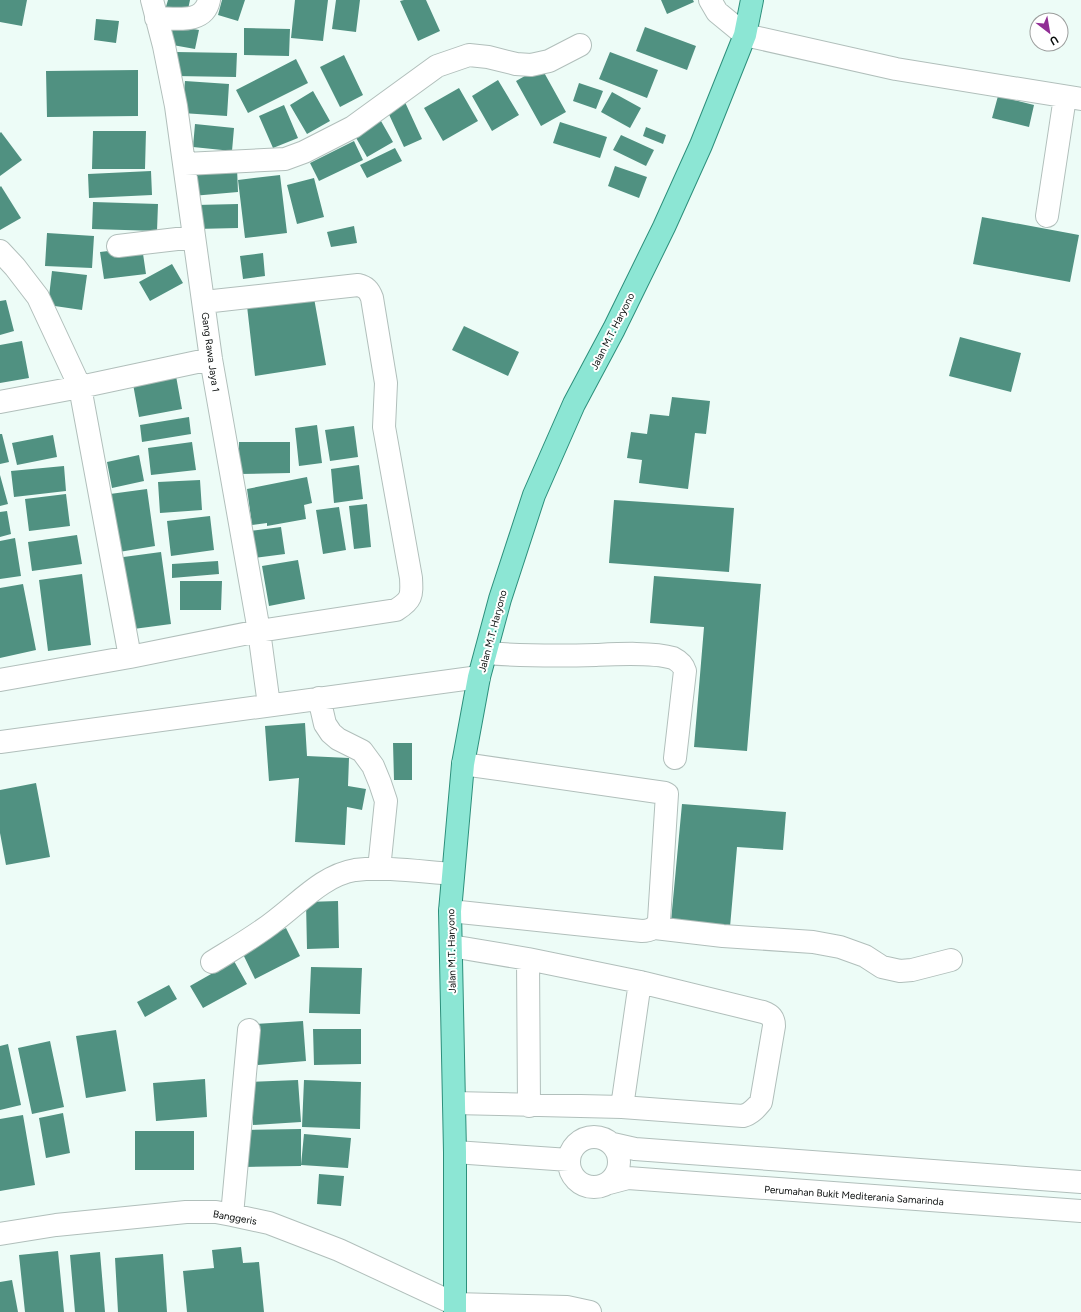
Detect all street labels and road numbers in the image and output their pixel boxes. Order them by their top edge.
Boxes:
street label: Jalan M.T. Haryono [587,290,638,372]
street label: Gang Rawa Jaya 1 [198,311,223,393]
street label: Jalan M.T. Haryono [475,588,510,674]
street label: Jalan M.T. Haryono [444,908,459,993]
street label: Perumahan Bukit Mediterania Samarinda [764,1183,944,1208]
street label: Banggeris [212,1207,258,1228]

